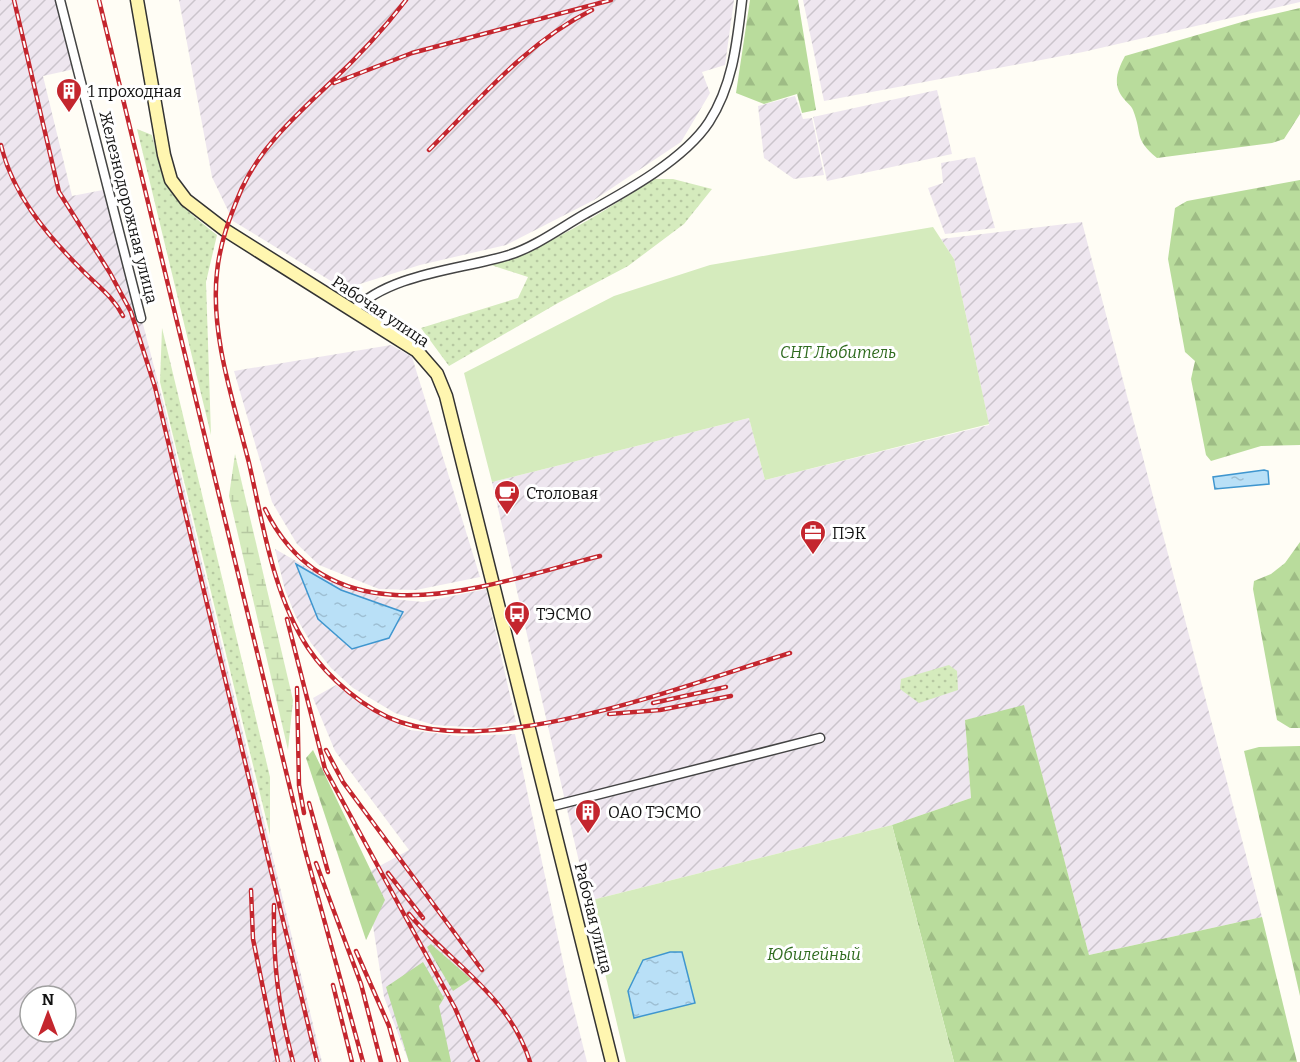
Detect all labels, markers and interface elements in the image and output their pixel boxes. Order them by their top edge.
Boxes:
building icon: 1 проходная [54,76,84,114]
place label: 1 проходная [88,82,182,101]
street label: Железнодорожная улица [95,109,162,306]
street label: Рабочая улица [328,272,433,351]
park label: СНТ Любитель [780,343,896,362]
cafe icon: Столовая [492,478,522,516]
place label: Столовая [526,484,598,503]
office icon: ПЭК [798,518,828,556]
place label: ПЭК [832,524,867,543]
bus stop icon: ТЭСМО [502,599,532,637]
place label: ТЭСМО [536,605,592,624]
building icon: ОАО ТЭСМО [573,797,603,835]
place label: ОАО ТЭСМО [608,803,701,822]
street label: Рабочая улица [571,861,616,976]
park label: Юбилейный [767,945,861,964]
north arrow [18,984,78,1044]
text: N [42,990,54,1009]

